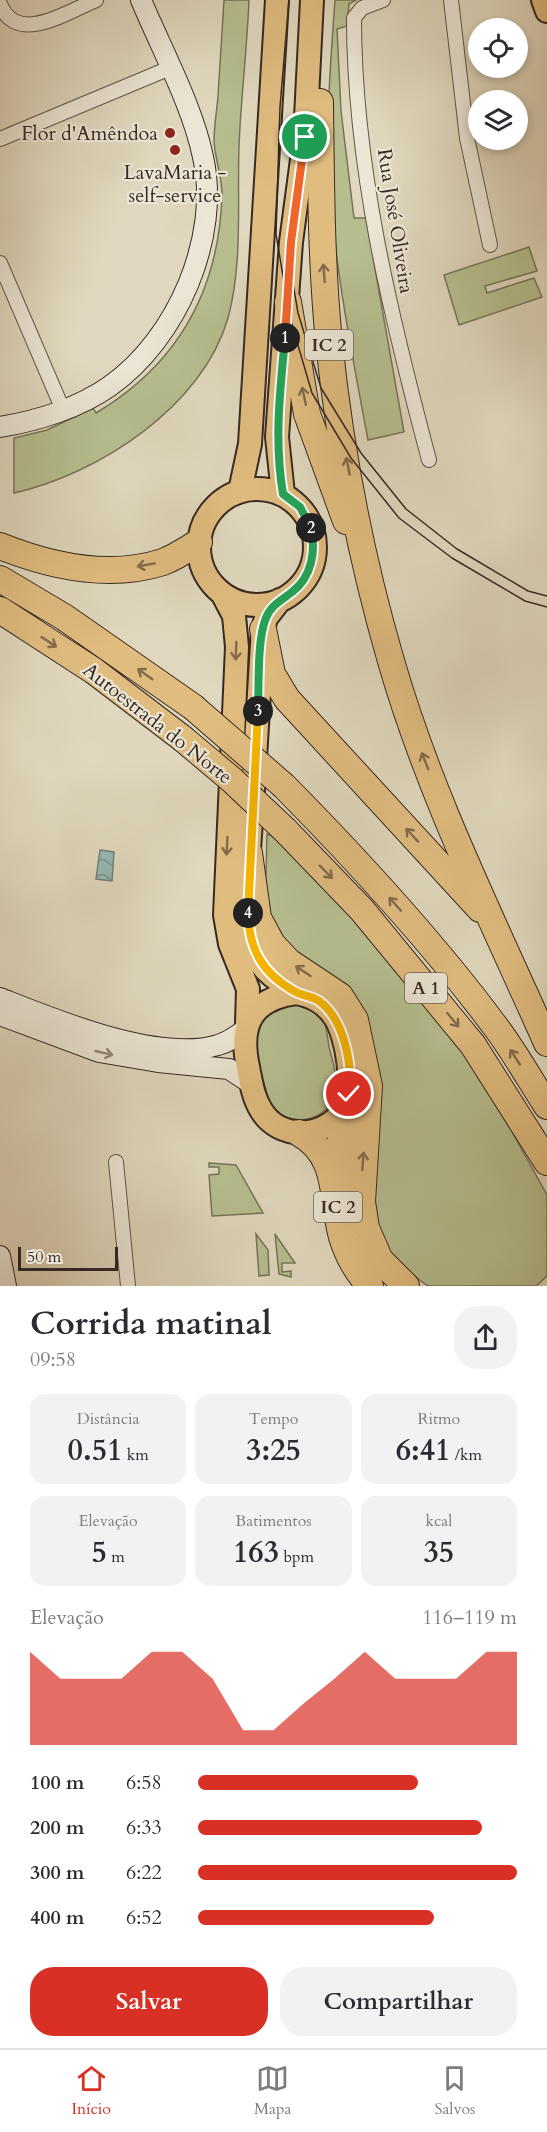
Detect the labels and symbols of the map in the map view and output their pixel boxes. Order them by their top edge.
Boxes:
pin [279,111,330,162]
place label: Flor d'Amêndoa [21,120,158,147]
marker: Flor d'Amêndoa [163,126,177,140]
marker: LavaMaria - self-service [168,143,182,157]
street label: Rua José Oliveira [371,147,420,296]
place label: LavaMaria - self-service [124,159,226,209]
one-way arrow [319,263,330,283]
pin: 1 [270,323,300,353]
road number: IC 2 [305,330,353,360]
one-way arrow [297,387,309,406]
one-way arrow [342,457,353,477]
pin: 2 [296,513,326,543]
one-way arrow [137,560,157,571]
one-way arrow [40,636,57,648]
one-way arrow [231,640,242,660]
street label: Autoestrada do Norte [78,657,238,790]
one-way arrow [137,668,154,680]
pin: 3 [243,696,273,726]
one-way arrow [419,752,430,771]
one-way arrow [405,828,419,843]
one-way arrow [222,835,233,855]
one-way arrow [318,865,333,880]
one-way arrow [388,897,402,912]
pin: 4 [233,898,263,928]
one-way arrow [295,965,312,977]
road number: A 1 [405,973,447,1003]
one-way arrow [446,1012,459,1028]
one-way arrow [95,1047,114,1059]
one-way arrow [509,1049,521,1066]
pin [323,1068,374,1119]
one-way arrow [358,1151,369,1171]
road number: IC 2 [314,1192,362,1222]
scale bar [18,1244,118,1272]

